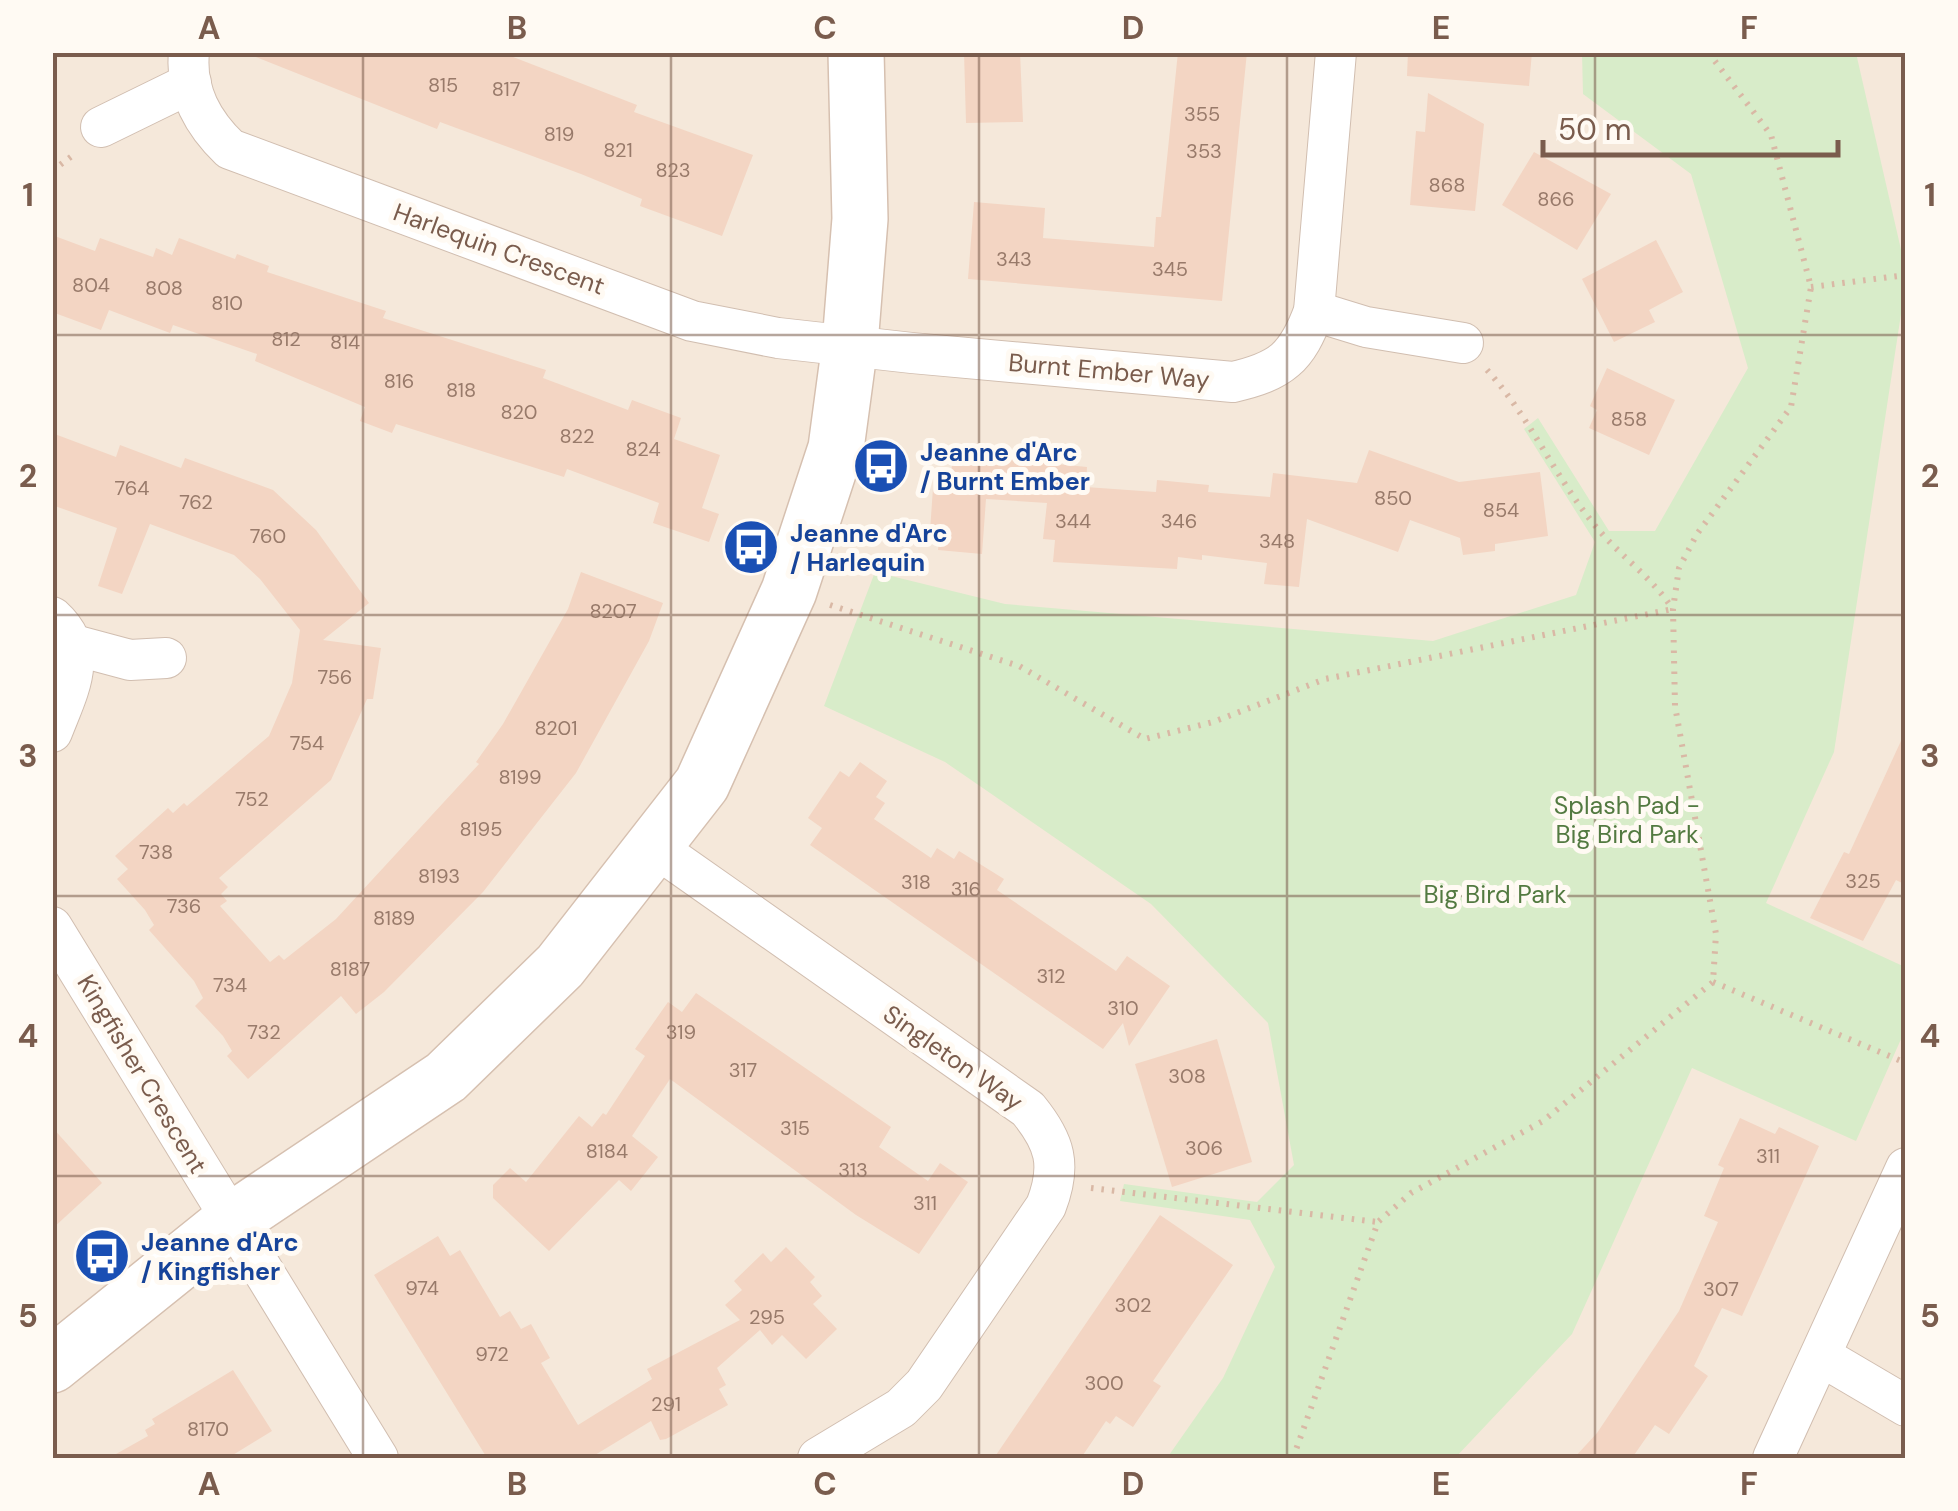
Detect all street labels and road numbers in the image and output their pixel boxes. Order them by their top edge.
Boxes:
street label: Harlequin Crescent [389,195,609,303]
street label: Burnt Ember Way [1007,346,1211,396]
street label: Kingfisher Crescent [70,969,214,1179]
street label: Singleton Way [877,998,1030,1118]

